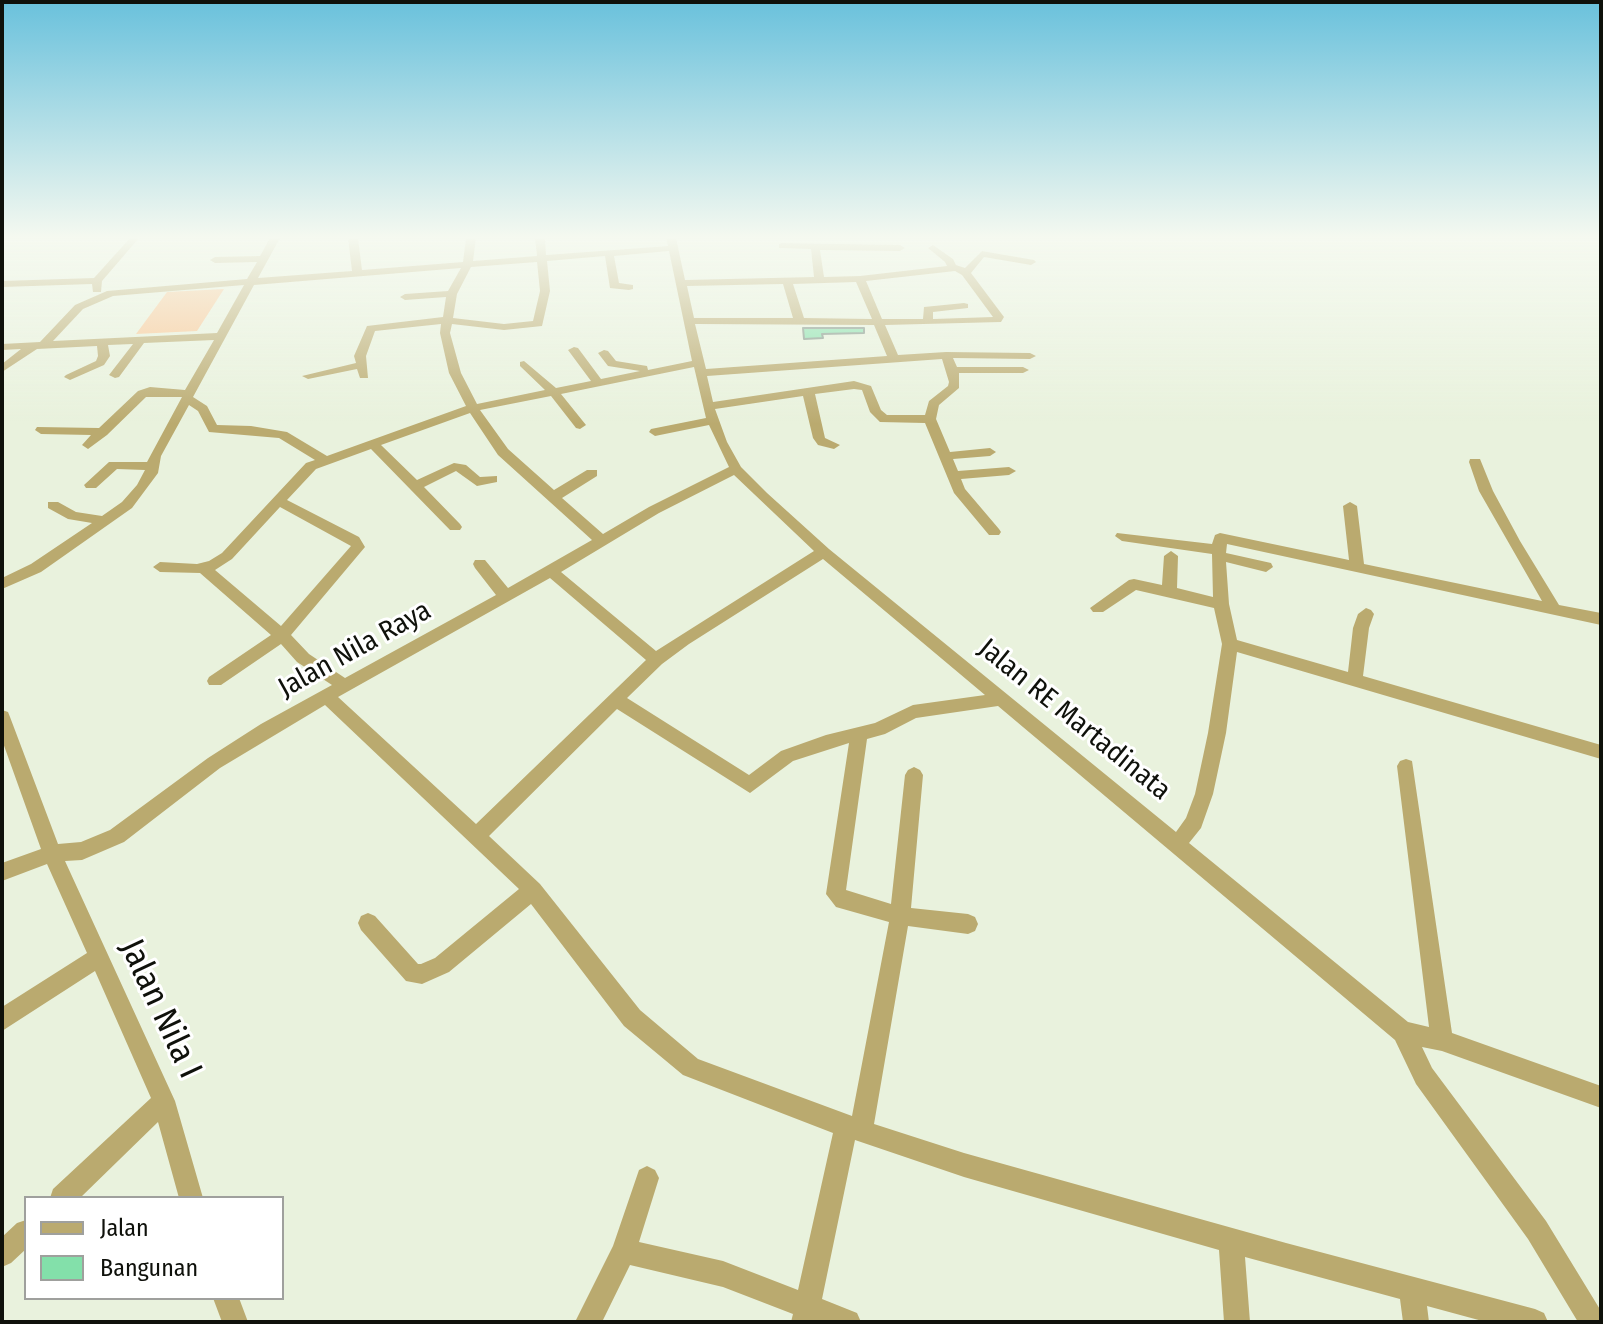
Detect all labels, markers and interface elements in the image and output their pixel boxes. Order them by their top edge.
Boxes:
street label: Jalan Nila Raya [273,594,437,706]
street label: Jalan RE Martadinata [971,632,1177,808]
street label: Jalan Nila I [110,933,210,1085]
legend [24,1196,284,1300]
text: Jalan [100,1214,149,1242]
text: Bangunan [100,1254,198,1282]

